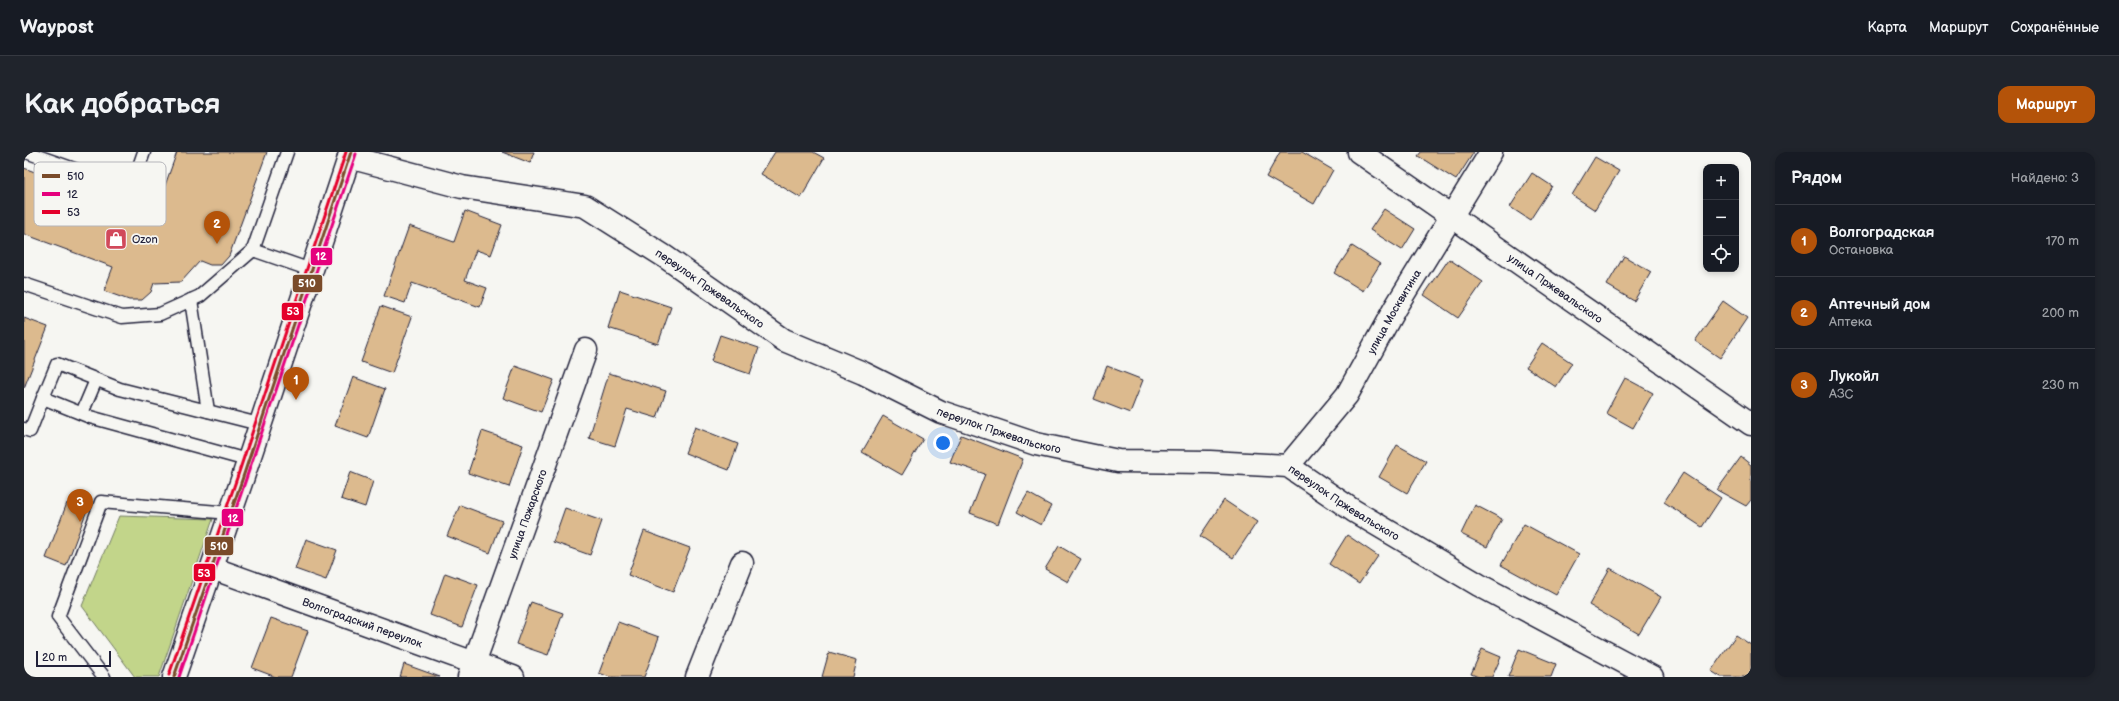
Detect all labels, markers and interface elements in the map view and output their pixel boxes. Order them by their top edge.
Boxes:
text: Waypost [20,16,94,39]
text: Карта [1868,19,1907,36]
text: Маршрут [1929,19,1989,36]
text: Сохранённые [2011,19,2099,36]
button: Маршрут [1998,86,2095,123]
text: Как добраться [24,88,221,121]
legend [34,162,166,226]
map controls [1703,164,1739,272]
button: + [1703,164,1739,200]
text: Рядом [1791,168,1842,188]
text: 510 [67,170,85,183]
text: Найдено: 3 [2011,170,2079,186]
text: 12 [67,188,78,201]
button: − [1703,200,1739,236]
text: 53 [67,206,80,219]
pin: 2 [204,211,230,244]
text: Волгоградская [1829,223,1934,242]
shop icon: Ozon [103,226,129,252]
place label: Ozon [132,233,158,246]
text: 1 [1801,233,1807,249]
text: 170 m [2046,233,2079,249]
button: locate [1703,236,1739,272]
text: Остановка [1829,242,1894,258]
street label: переулок Пржевальского [653,246,767,331]
line badge: 12 [310,247,333,266]
text: 12 [315,250,327,263]
street label: улица Пржевальского [1506,251,1605,326]
street label: улица Москвитина [1364,267,1424,356]
line badge: 510 [292,274,323,293]
text: 510 [298,277,316,290]
text: Аптечный дом [1829,295,1930,314]
line badge: 53 [281,302,304,321]
text: 53 [287,305,300,318]
text: 2 [1800,305,1808,321]
text: 200 m [2042,305,2079,321]
text: Аптека [1829,314,1872,330]
pin: 1 [283,367,309,400]
text: Лукойл [1829,367,1879,386]
text: 3 [1800,377,1808,393]
text: 230 m [2042,377,2079,393]
text: АЗС [1829,386,1853,402]
street label: переулок Пржевальского [935,404,1062,456]
your location [933,433,953,453]
street label: переулок Пржевальского [1286,462,1402,543]
street label: улица Пожарского [505,467,549,561]
pin: 3 [67,489,93,522]
line badge: 12 [221,508,244,527]
text: 12 [227,512,239,525]
line badge: 510 [204,536,234,556]
text: 510 [210,540,228,553]
line badge: 53 [193,563,216,582]
text: 53 [198,567,211,580]
street label: Волгоградский переулок [301,595,424,650]
scale bar [36,649,111,668]
text: 20 m [42,651,67,664]

